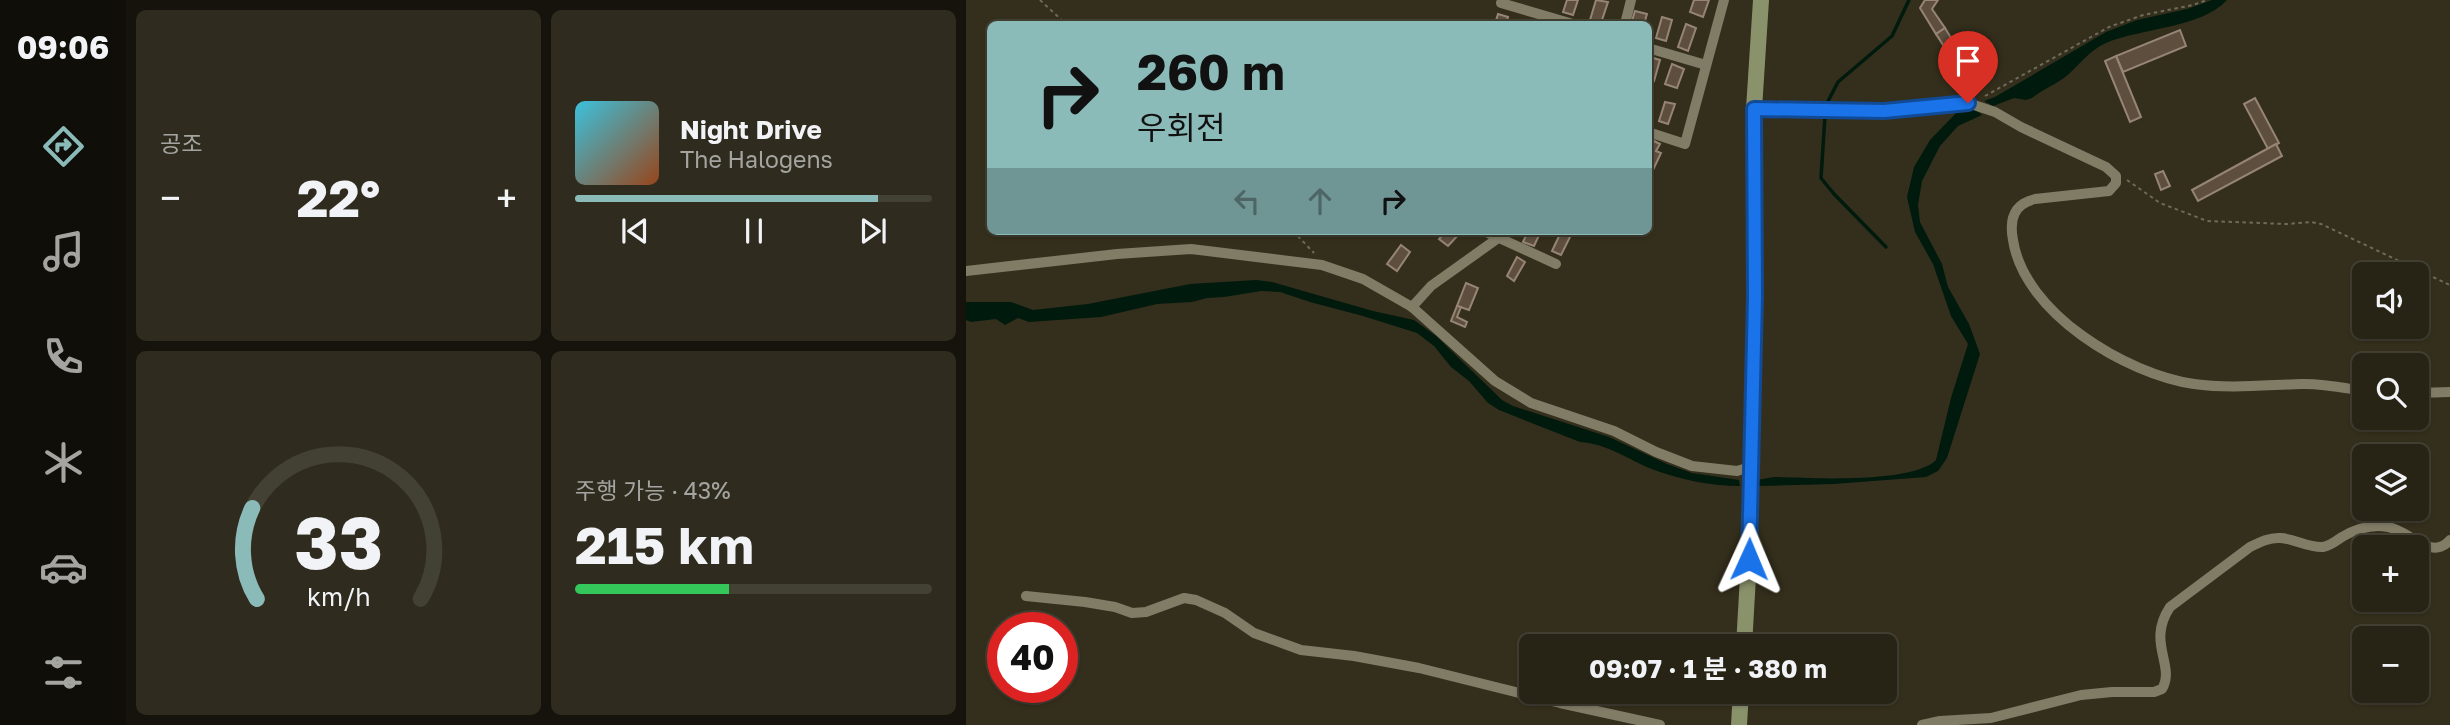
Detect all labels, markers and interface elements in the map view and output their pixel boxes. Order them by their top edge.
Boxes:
text: 09:06 [17,28,109,66]
pin [1938,31,1998,103]
text: 260 m [1137,42,1285,101]
icon: arrive [1949,42,1987,80]
icon: right [1022,49,1113,140]
text: 우회전 [1137,108,1225,146]
text: Night Drive [680,114,822,145]
icon: directions [39,122,88,171]
text: 공조 [160,129,202,157]
text: The Halogens [680,145,833,173]
text: 22° [297,166,380,228]
text: − [160,175,181,220]
text: + [496,175,517,220]
icon: left [1228,182,1266,220]
icon: ahead [1301,182,1339,220]
icon: right [1374,182,1412,220]
icon: previous [616,212,654,250]
icon: pause [735,212,773,250]
icon: next [854,212,892,250]
icon: music [39,227,88,276]
map controls [2352,262,2429,703]
button: sound [2352,262,2429,339]
icon: phone [39,332,88,381]
button: search [2352,353,2429,430]
icon: climate [39,438,88,487]
button: layers [2352,444,2429,521]
text: 주행 가능 · 43% [575,476,731,504]
text: 33 [294,498,383,585]
text: 215 km [575,513,754,575]
position arrow [1712,522,1786,596]
button: + [2352,535,2429,612]
icon: car [39,543,88,592]
text: km/h [307,581,370,612]
speed limit sign: 40 [987,612,1078,703]
button: − [2352,626,2429,703]
icon: filters [39,648,88,697]
text: 09:07 · 1 분 · 380 m [1589,653,1827,684]

